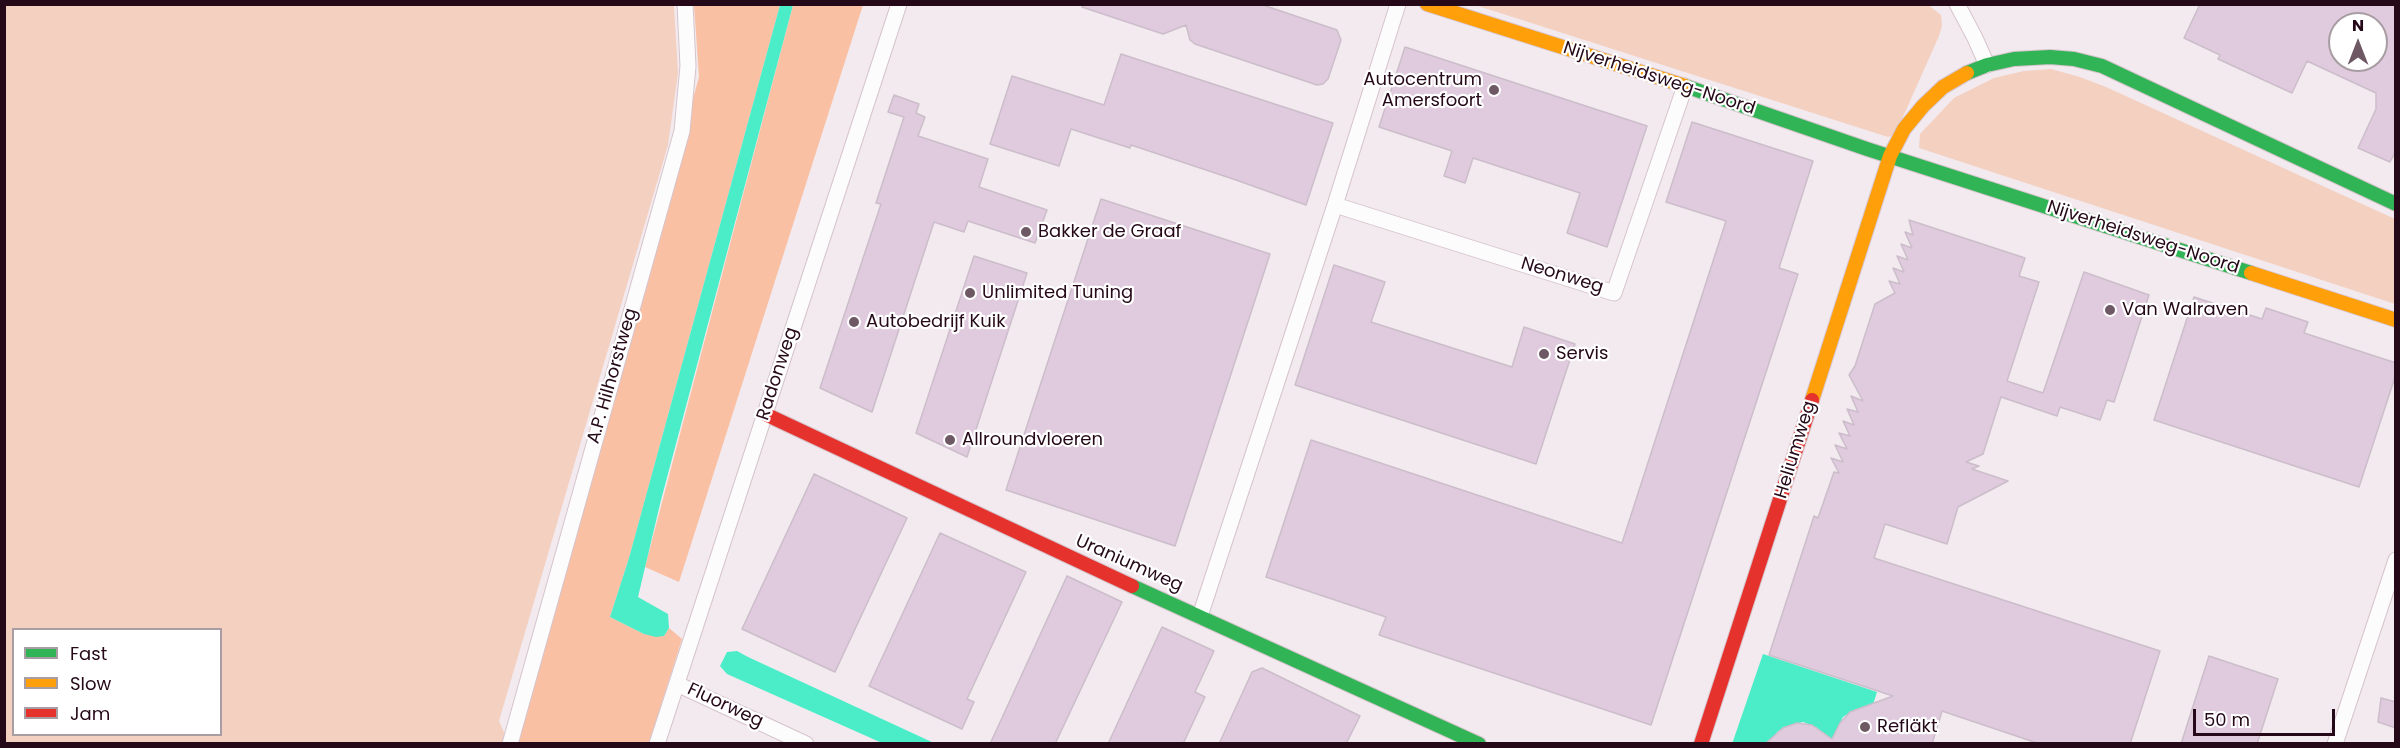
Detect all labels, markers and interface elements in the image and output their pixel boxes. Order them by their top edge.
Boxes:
north arrow [2328,12,2388,72]
text: N [2352,14,2364,37]
street label: Nijverheidsweg-Noord [1560,38,1758,120]
place label: Autocentrum Amersfoort [1363,69,1482,112]
marker: Autocentrum Amersfoort [1487,83,1501,97]
street label: Nijverheidsweg-Noord [2044,197,2242,279]
place label: Bakker de Graaf [1038,221,1182,243]
marker: Bakker de Graaf [1019,225,1033,239]
street label: Neonweg [1518,253,1606,299]
place label: Unlimited Tuning [982,282,1133,304]
marker: Unlimited Tuning [963,286,977,300]
place label: Van Walraven [2122,299,2248,321]
marker: Van Walraven [2103,303,2117,317]
street label: A.P. Hilhorstweg [583,306,643,446]
place label: Autobedrijf Kuik [866,311,1006,333]
marker: Autobedrijf Kuik [847,315,861,329]
street label: Radonweg [753,325,803,423]
place label: Servis [1556,343,1608,365]
marker: Servis [1537,347,1551,361]
street label: Heliumweg [1771,399,1821,501]
place label: Allroundvloeren [962,429,1103,451]
marker: Allroundvloeren [943,433,957,447]
street label: Uraniumweg [1072,531,1186,597]
legend [12,628,222,736]
text: Fast [70,641,107,666]
text: Slow [70,671,111,696]
street label: Fluorweg [684,679,766,733]
scale bar [2196,697,2338,735]
text: Jam [70,701,110,726]
text: 50 m [2204,707,2250,732]
place label: Refläkt [1877,716,1937,738]
marker: Refläkt [1858,720,1872,734]

